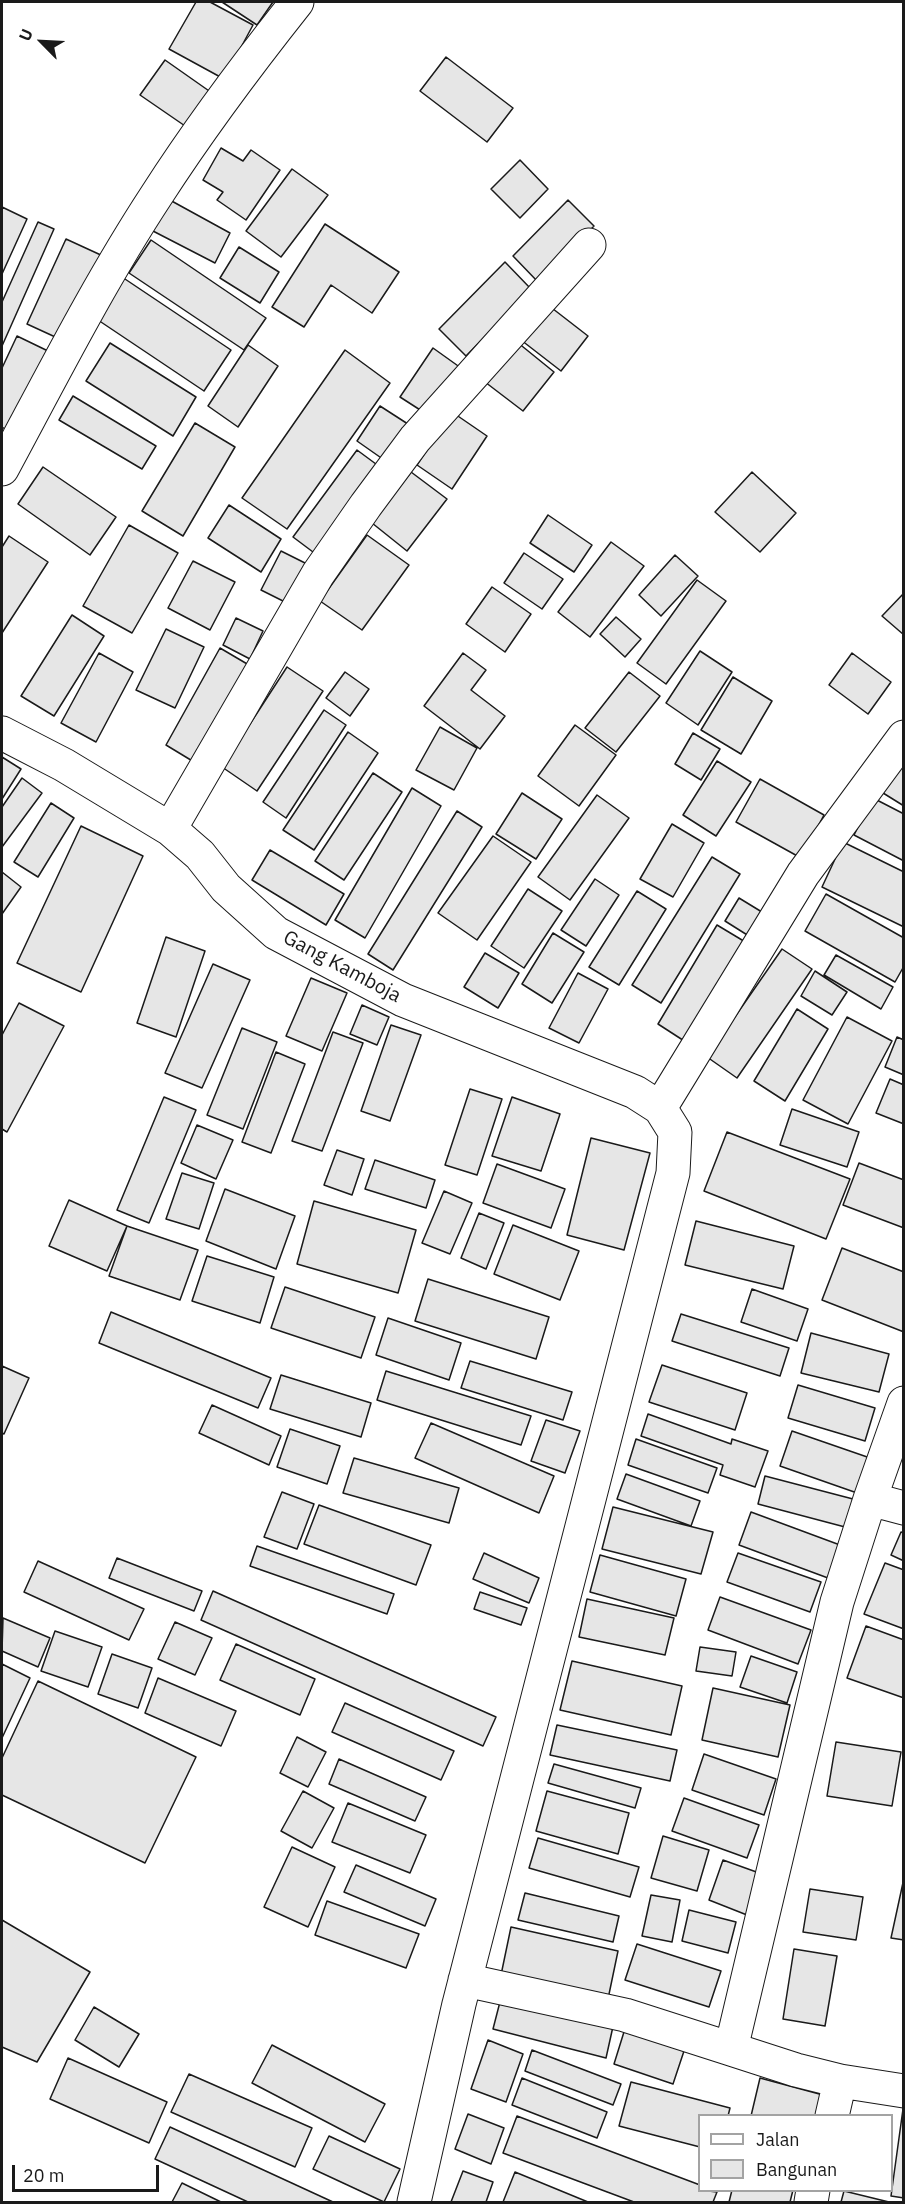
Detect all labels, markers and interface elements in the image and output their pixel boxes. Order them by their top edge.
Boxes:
north arrow [12,12,72,72]
text: U [14,26,37,44]
street label: Gang Kamboja [279,926,405,1008]
legend [698,2114,893,2192]
text: Jalan [756,2128,800,2151]
scale bar [15,2153,162,2191]
text: Bangunan [756,2158,837,2181]
text: 20 m [23,2164,65,2187]

